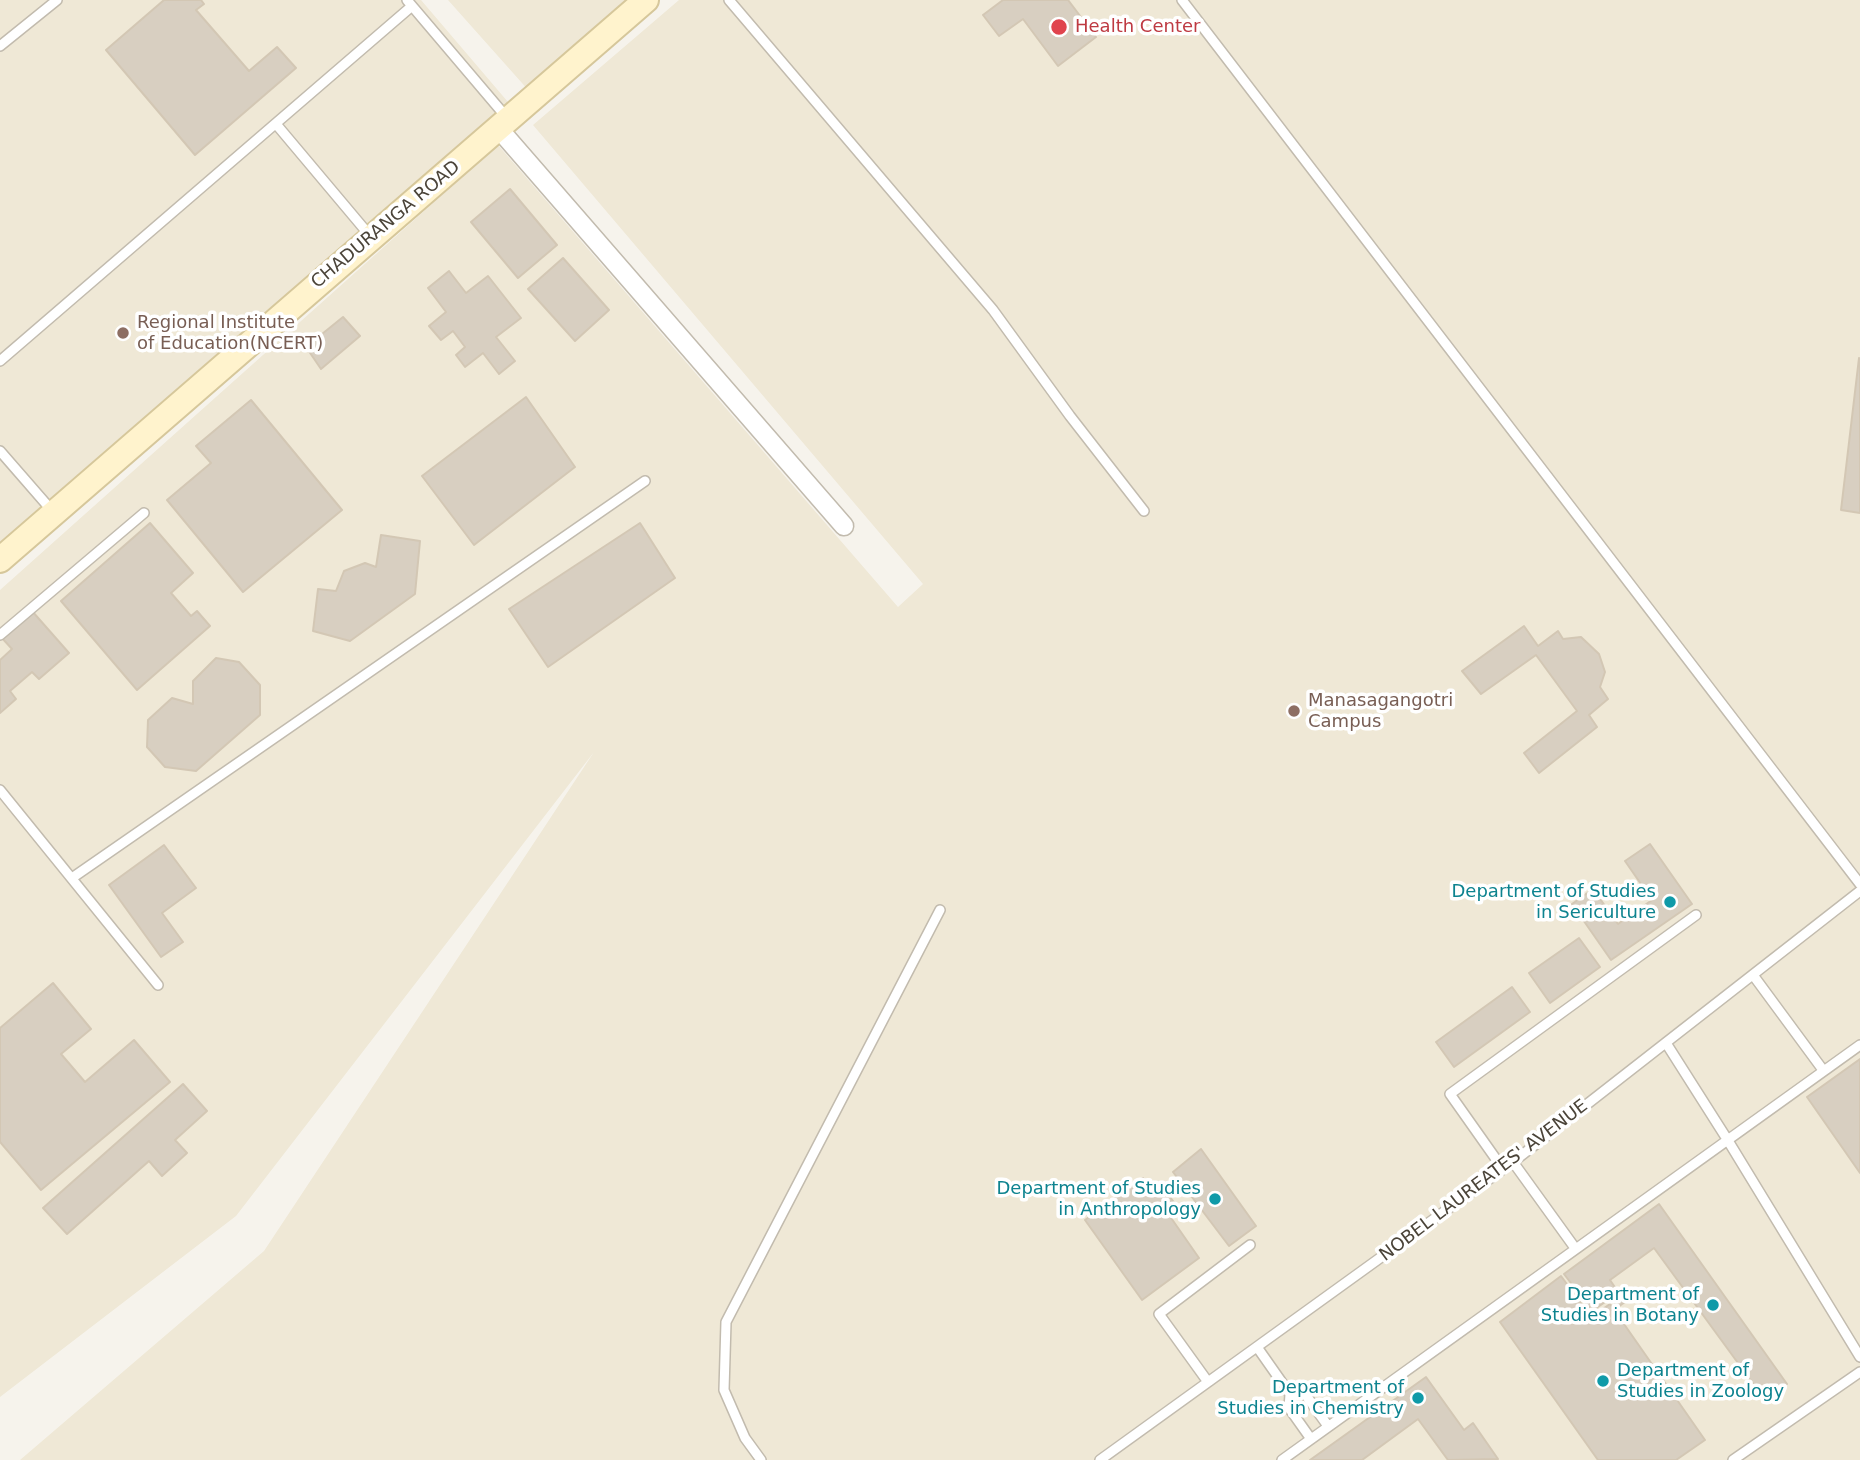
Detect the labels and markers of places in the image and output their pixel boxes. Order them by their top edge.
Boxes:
place label: Health Center [1075,16,1200,38]
marker: Health Center [1049,17,1069,37]
place label: Regional Institute of Education(NCERT) [137,312,323,354]
marker: Regional Institute of Education(NCERT) [115,325,131,341]
place label: Manasagangotri Campus [1308,690,1453,732]
marker: Manasagangotri Campus [1286,703,1302,719]
place label: Department of Studies in Sericulture [1452,881,1656,924]
marker: Department of Studies in Sericulture [1662,894,1678,910]
place label: Department of Studies in Anthropology [997,1178,1201,1220]
marker: Department of Studies in Anthropology [1207,1191,1223,1207]
place label: Department of Studies in Botany [1541,1284,1699,1326]
marker: Department of Studies in Botany [1705,1297,1721,1313]
place label: Department of Studies in Zoology [1617,1360,1784,1402]
marker: Department of Studies in Zoology [1595,1373,1611,1389]
place label: Department of Studies in Chemistry [1217,1377,1404,1420]
marker: Department of Studies in Chemistry [1410,1390,1426,1406]

